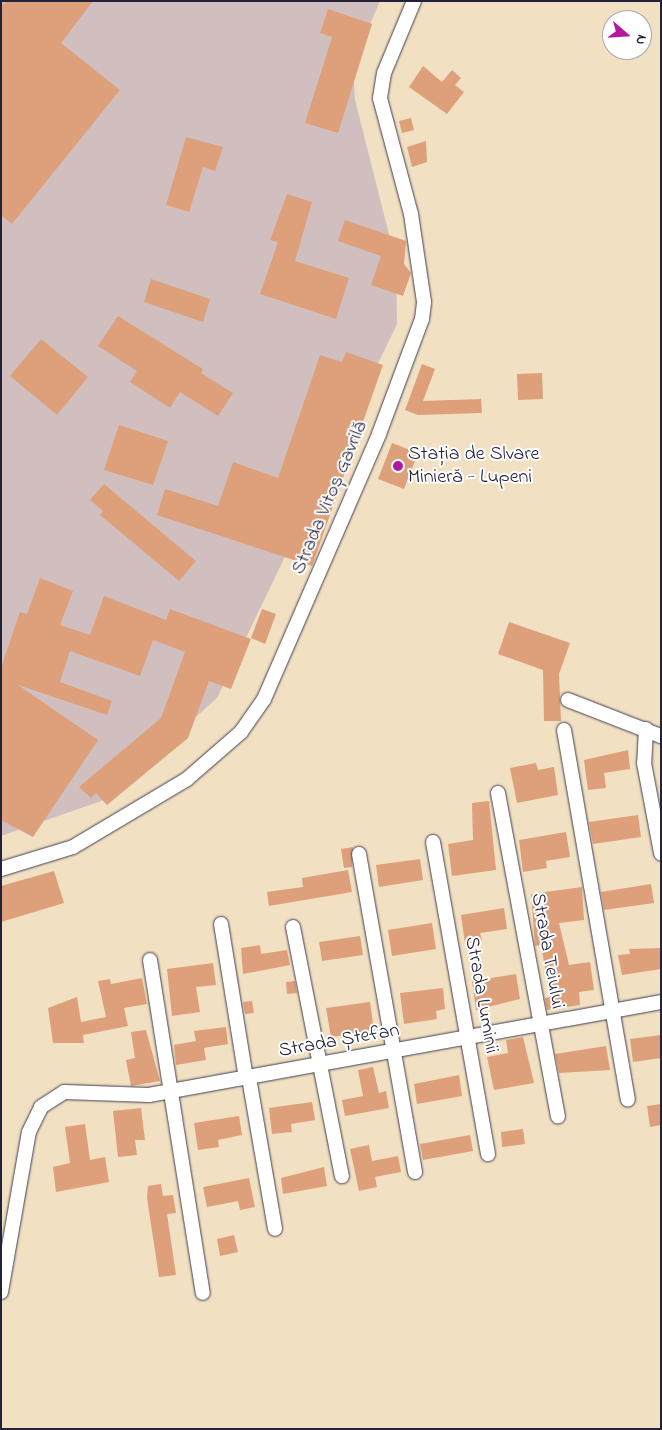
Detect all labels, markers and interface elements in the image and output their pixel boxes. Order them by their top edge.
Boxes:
north arrow [602,10,652,60]
text: N [629,32,652,48]
street label: Strada Vitoș Gavrilă [287,418,373,578]
place label: Stația de Slvare Minieră - Lupeni [408,442,540,489]
marker: Stația de Slvare Minieră - Lupeni [392,460,404,472]
street label: Strada Teiului [525,891,569,1011]
street label: Strada Luminii [459,935,503,1055]
street label: Strada Ștefan [277,1019,401,1063]

